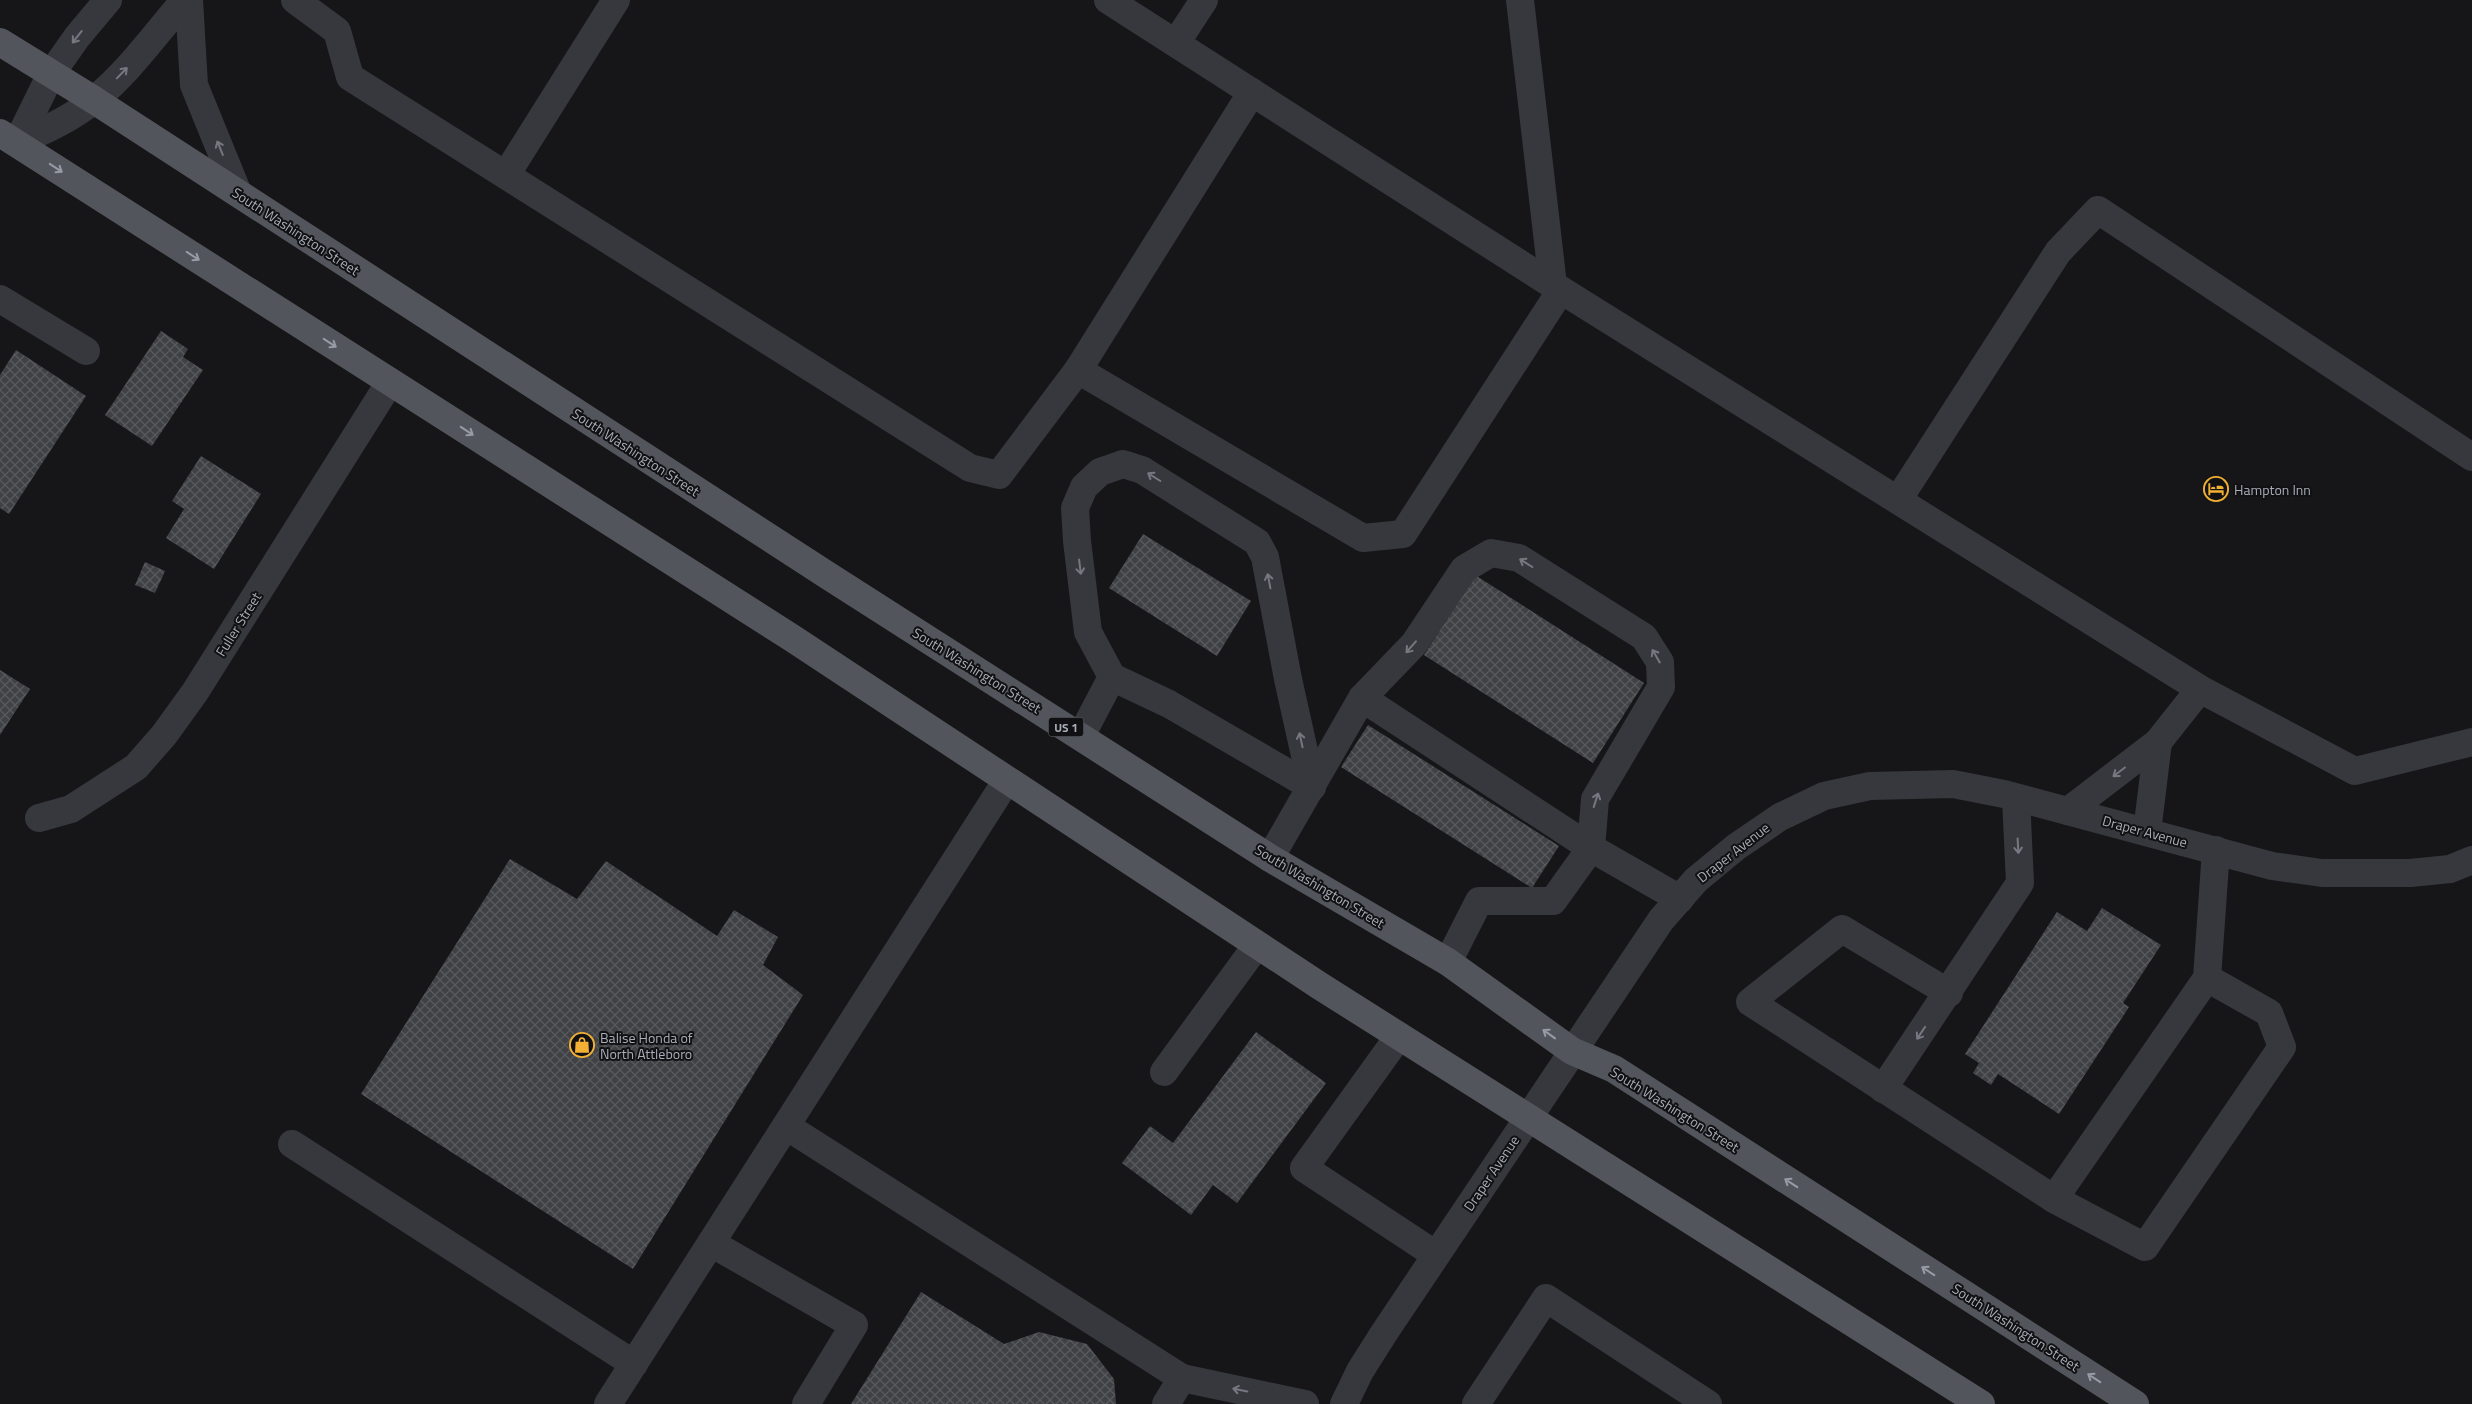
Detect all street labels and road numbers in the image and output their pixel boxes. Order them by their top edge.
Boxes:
street label: South Washington Street [228,182,364,280]
street label: South Washington Street [568,403,704,501]
street label: Fuller Street [210,588,266,660]
street label: South Washington Street [909,622,1045,718]
road number: US 1 [1048,718,1084,736]
street label: Draper Avenue [2100,810,2190,852]
street label: Draper Avenue [1692,817,1774,887]
street label: South Washington Street [1251,839,1389,933]
street label: South Washington Street [1607,1061,1743,1157]
street label: Draper Avenue [1458,1131,1524,1215]
street label: South Washington Street [1948,1278,2084,1376]

